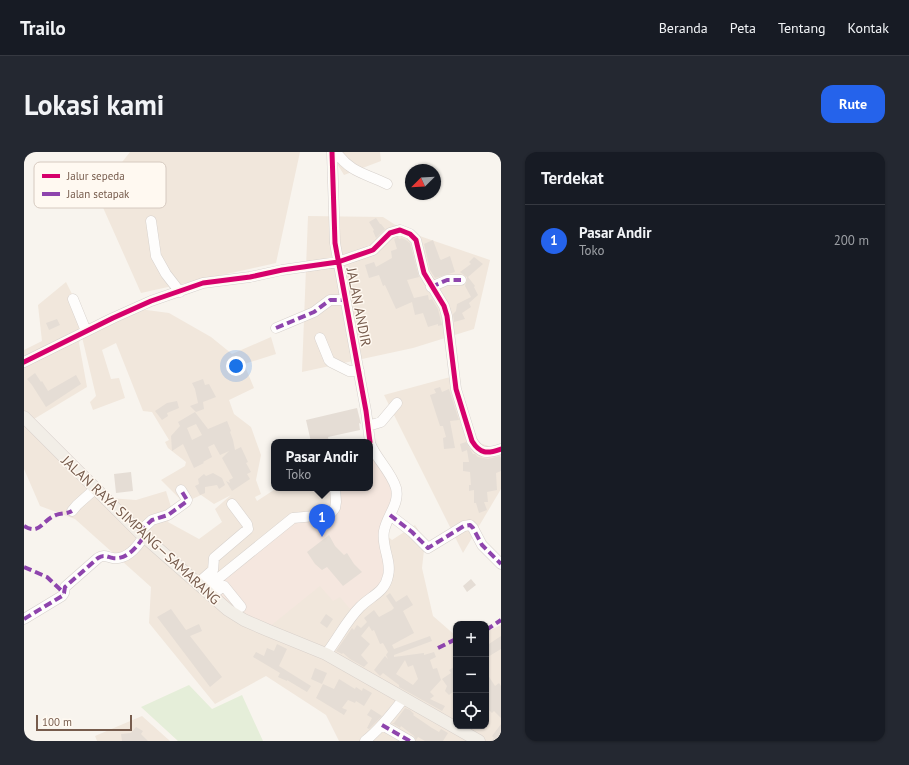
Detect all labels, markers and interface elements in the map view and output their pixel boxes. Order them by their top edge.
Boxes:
text: Trailo [20,16,66,40]
text: Beranda [659,19,708,37]
text: Peta [730,19,756,37]
text: Tentang [778,19,826,37]
text: Kontak [848,19,889,37]
button: Rute [821,85,885,123]
text: Lokasi kami [24,86,164,123]
legend [34,162,166,208]
north arrow [405,164,441,200]
text: Terdekat [541,167,604,189]
text: Jalur sepeda [66,169,125,183]
text: Jalan setapak [66,187,130,201]
text: Pasar Andir [579,223,651,242]
text: 1 [550,232,558,249]
text: 200 m [834,232,869,249]
text: Toko [579,242,605,259]
street label: JALAN ANDIR [342,265,375,348]
your location [226,356,246,376]
popup [271,439,373,491]
text: Pasar Andir [286,447,358,466]
street label: JALAN RAYA SIMPANG—SAMARANG [57,451,224,608]
text: Toko [286,466,311,483]
pin: 1 [309,504,335,537]
map controls [453,621,489,729]
button: + [453,621,489,657]
button: − [453,657,489,693]
button: locate [453,693,489,729]
scale bar [36,713,132,732]
text: 100 m [42,715,72,729]

